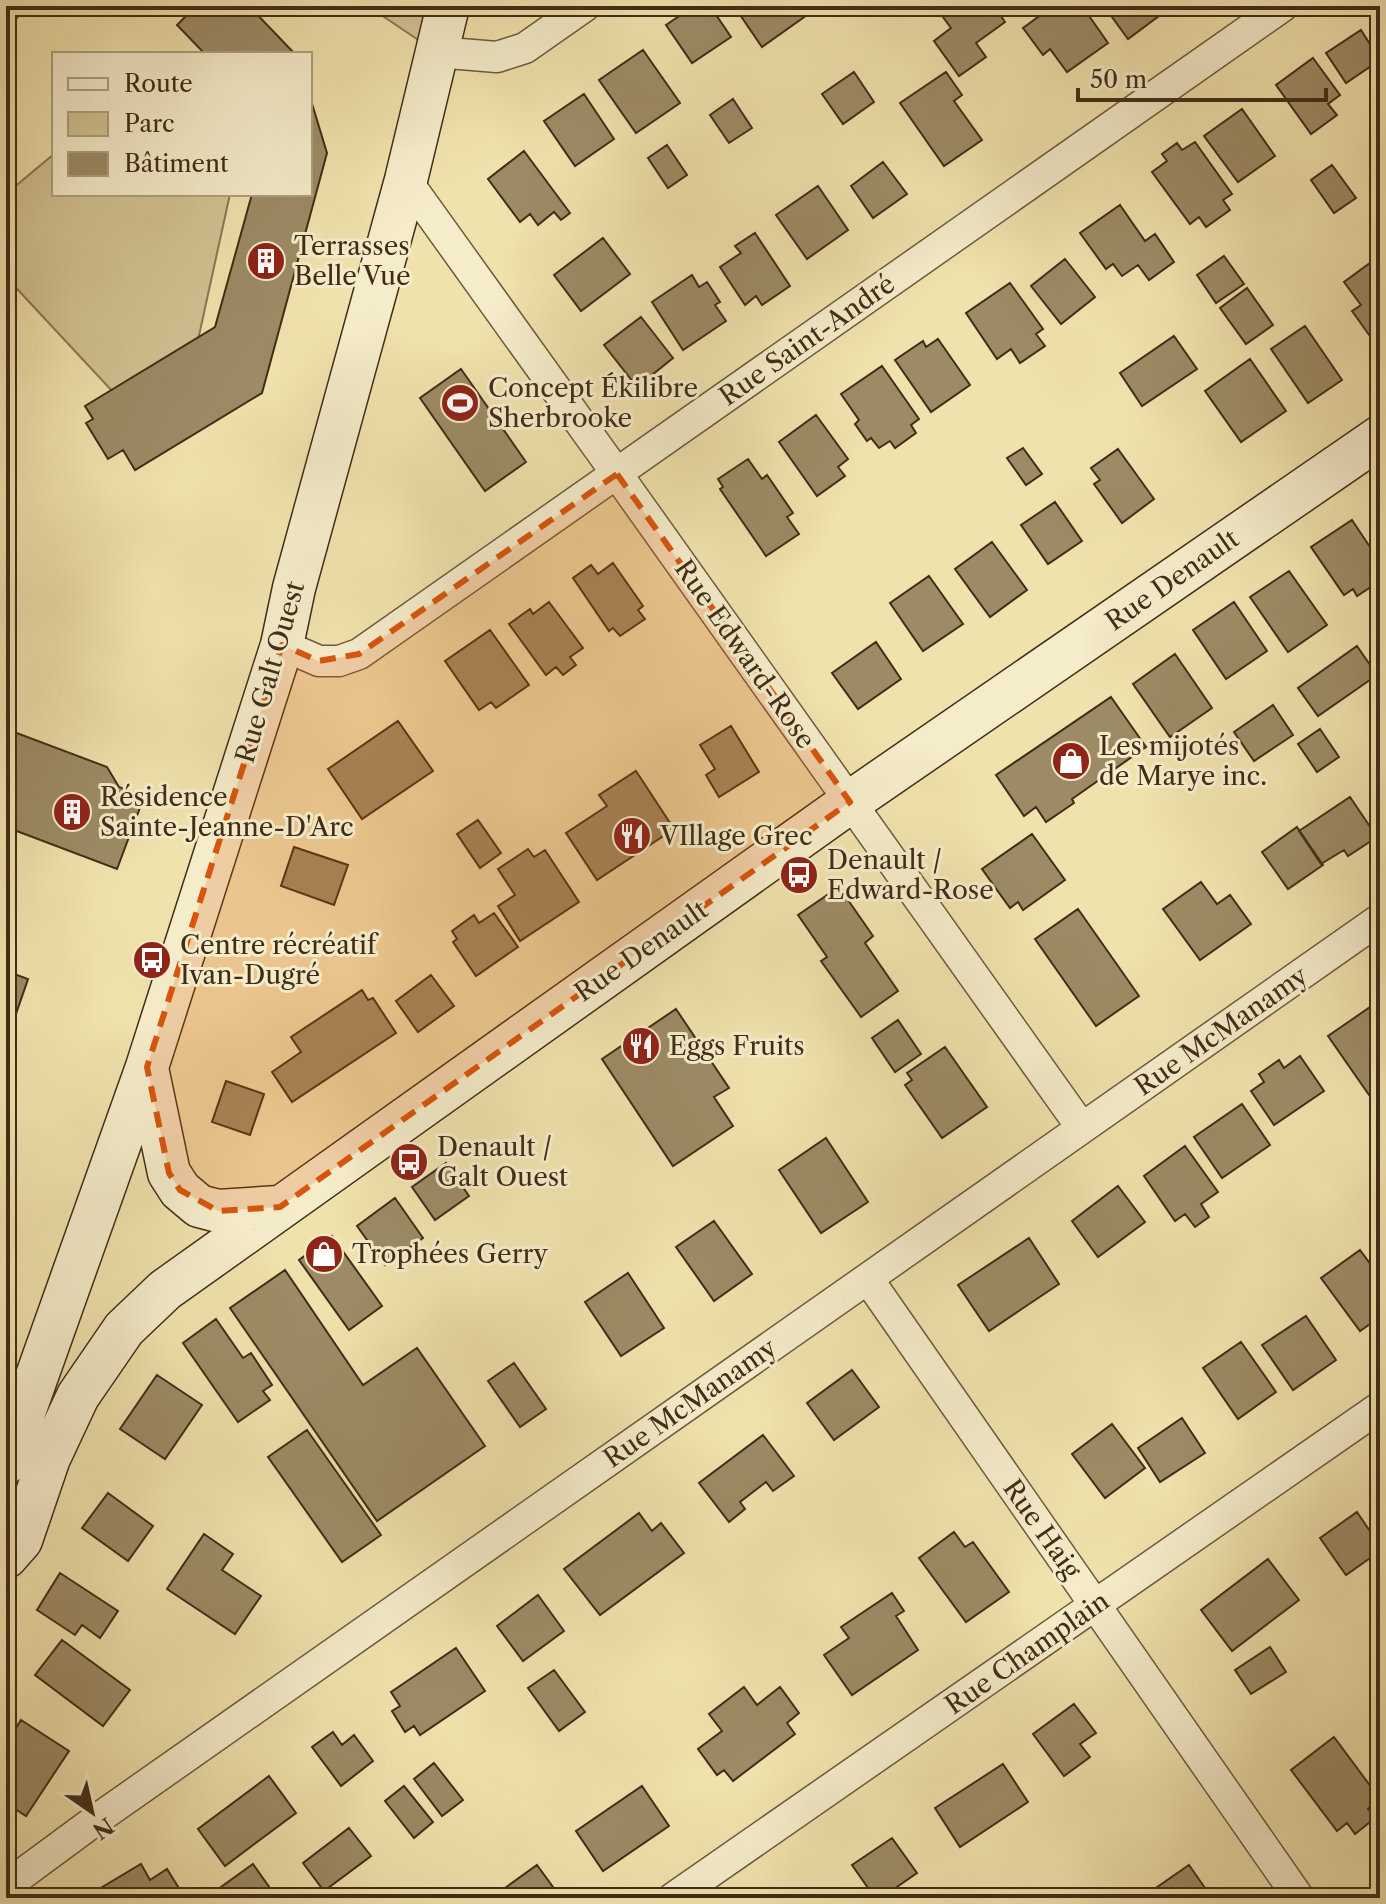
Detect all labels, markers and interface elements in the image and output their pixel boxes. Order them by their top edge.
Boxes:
legend [52,52,312,196]
scale bar [1078,52,1326,102]
text: 50 m [1090,65,1147,94]
text: Route [124,69,193,98]
text: Parc [124,109,175,138]
text: Bâtiment [124,149,229,178]
place label: Terrasses Belle Vue [294,230,411,292]
building icon: Terrasses Belle Vue [245,240,287,282]
street label: Rue Saint-André [713,268,901,412]
place label: Concept Ékilibre Sherbrooke [488,372,698,434]
sports icon: Concept Ékilibre Sherbrooke [439,382,481,424]
street label: Rue Denault [1099,522,1245,638]
street label: Rue Edward-Rose [668,553,822,755]
street label: Rue Galt Ouest [229,577,311,767]
place label: Les mijotés de Marye inc. [1099,730,1267,792]
shop icon: Les mijotés de Marye inc. [1050,740,1092,782]
place label: Résidence Sainte-Jeanne-D'Arc [100,781,354,843]
building icon: Résidence Sainte-Jeanne-D'Arc [51,791,93,833]
restaurant icon: VIllage Grec [611,815,653,857]
place label: VIllage Grec [659,820,813,852]
place label: Denault / Edward-Rose [827,844,994,906]
bus stop icon: Denault / Edward-Rose [778,854,820,896]
street label: Rue Denault [568,893,714,1009]
place label: Centre récréatif Ivan-Dugré [180,929,379,991]
bus stop icon: Centre récréatif Ivan-Dugré [131,939,173,981]
street label: Rue McManamy [1128,959,1314,1102]
restaurant icon: Eggs Fruits [620,1025,662,1067]
place label: Eggs Fruits [669,1030,805,1062]
place label: Denault / Galt Ouest [437,1131,569,1193]
bus stop icon: Denault / Galt Ouest [388,1141,430,1183]
shop icon: Trophées Gerry [303,1233,345,1275]
place label: Trophées Gerry [352,1238,549,1270]
street label: Rue McManamy [597,1331,783,1474]
street label: Rue Haig [996,1473,1088,1585]
street label: Rue Champlain [939,1585,1115,1721]
north arrow [52,1772,132,1852]
text: N [87,1812,118,1845]

